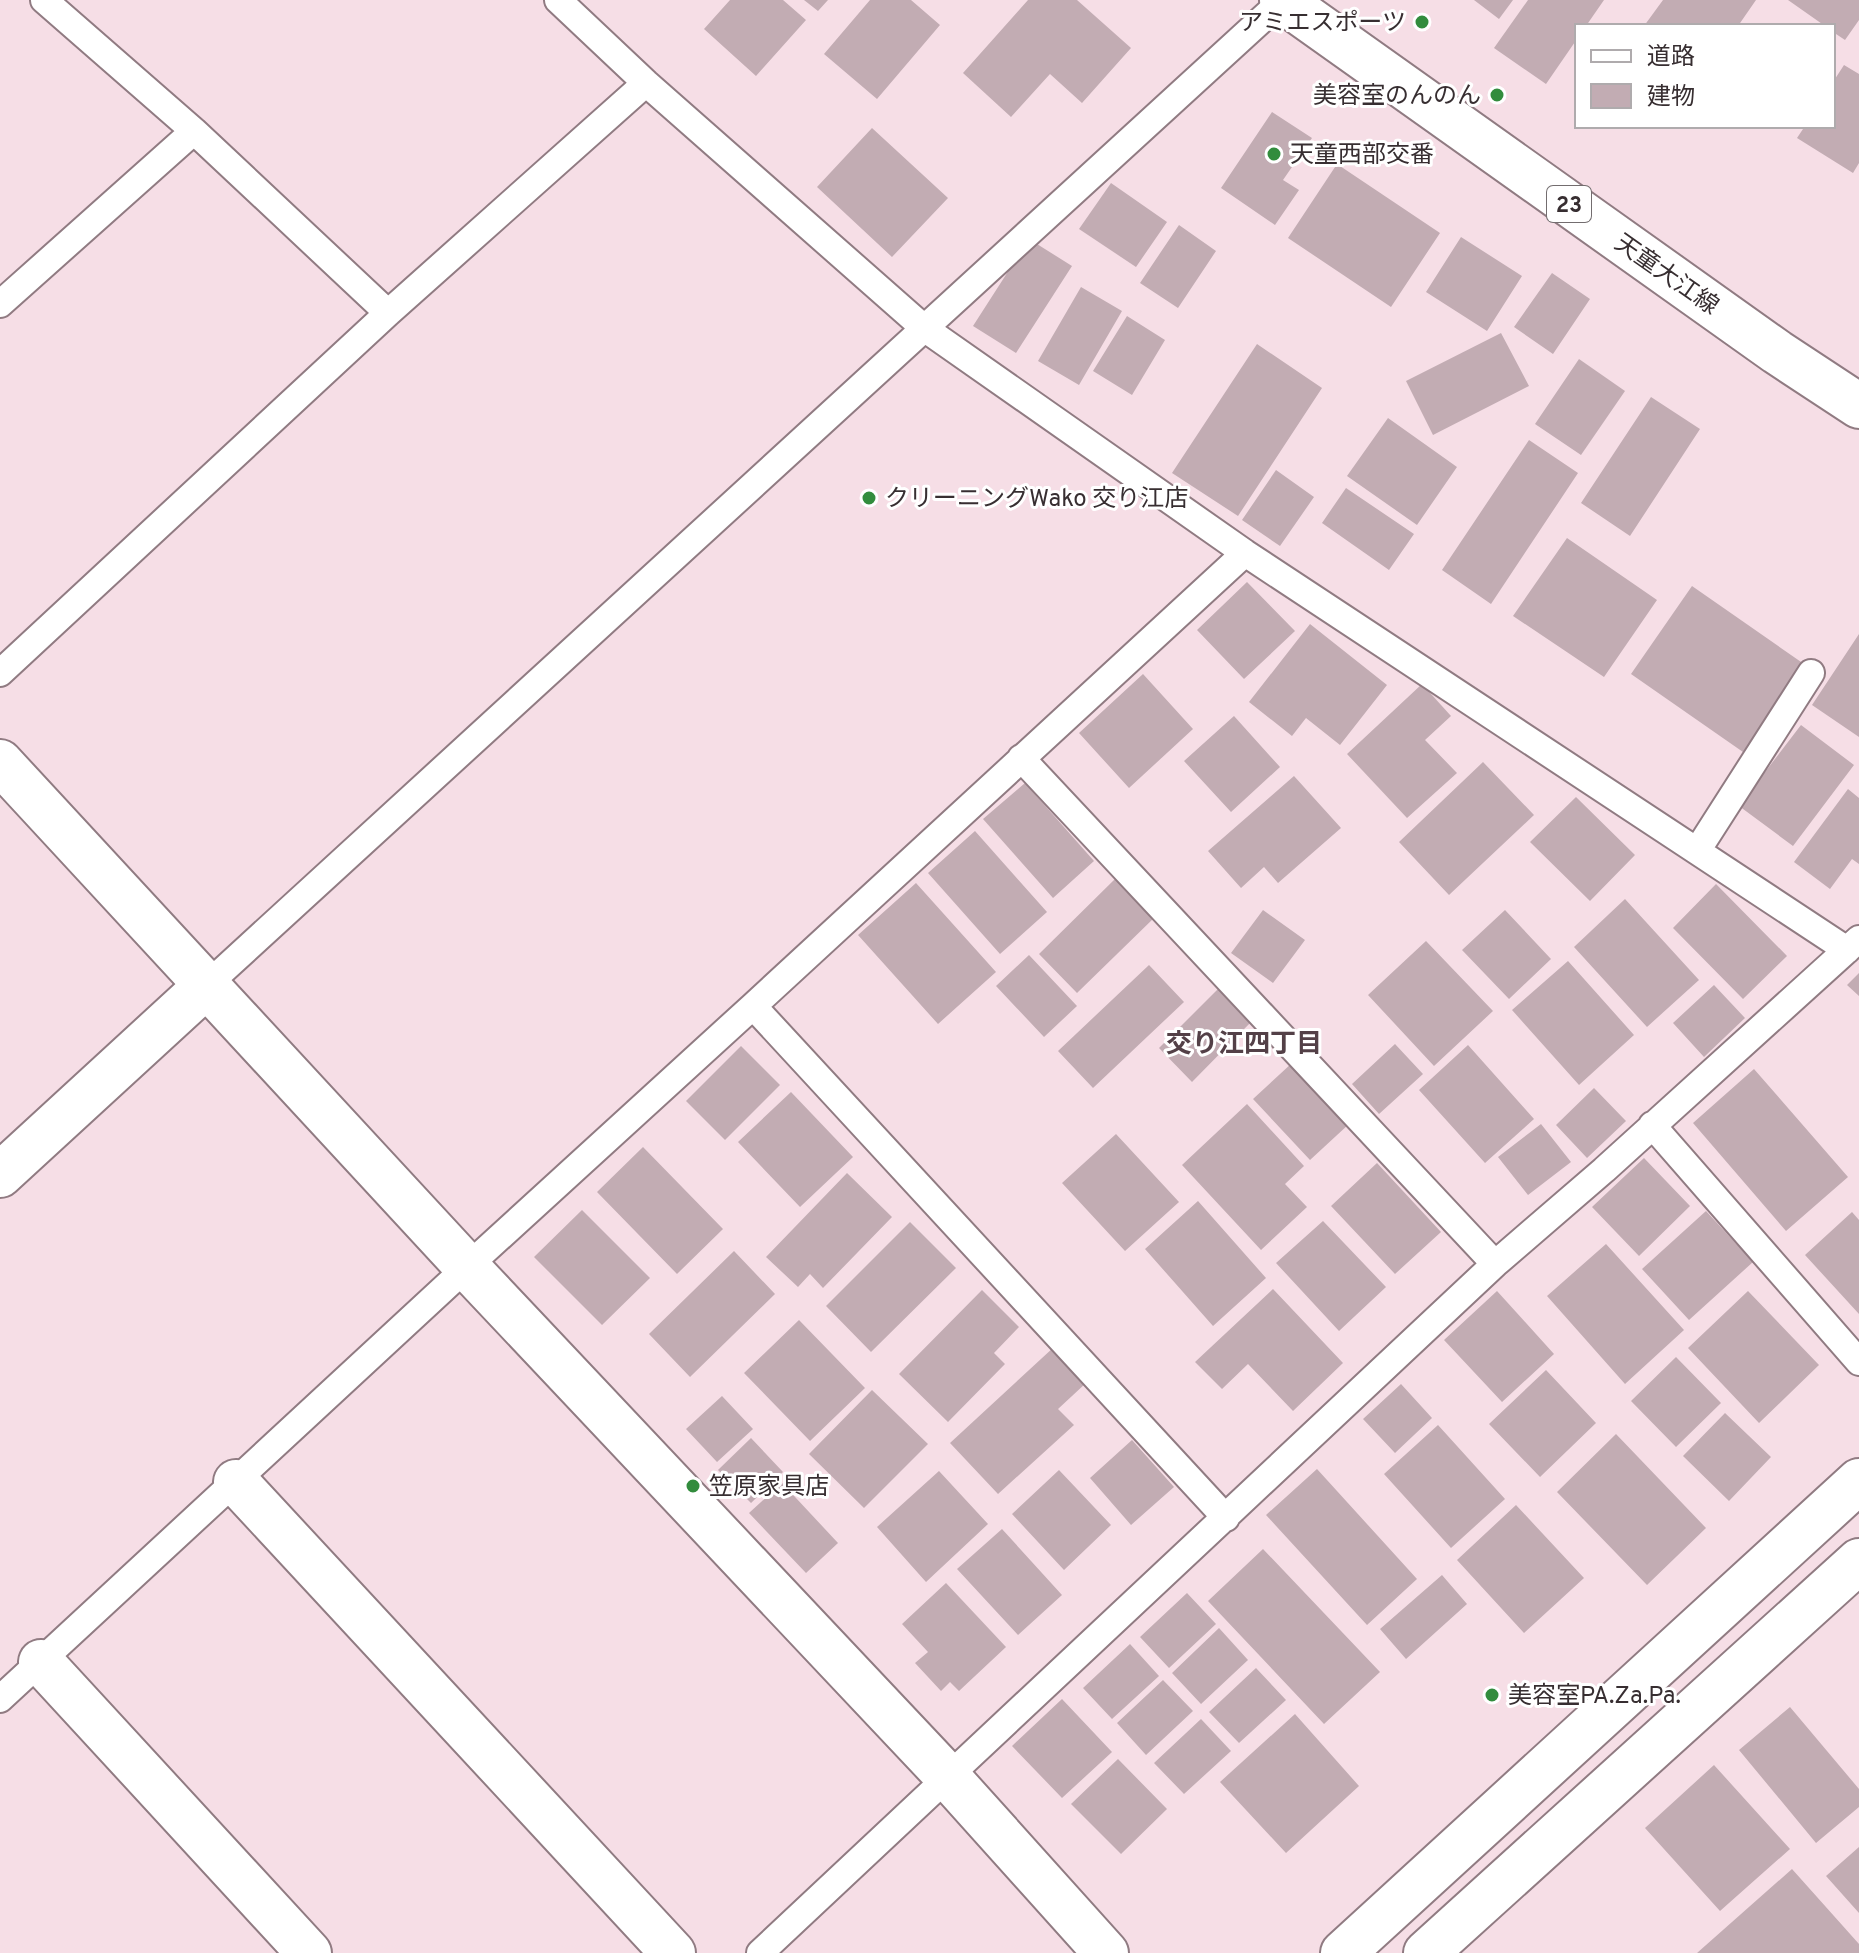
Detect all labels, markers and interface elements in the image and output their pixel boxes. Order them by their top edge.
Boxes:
place label: アミエスポーツ [1239,9,1406,39]
marker: アミエスポーツ [1413,13,1431,31]
legend [1575,24,1835,128]
text: 道路 [1647,43,1695,73]
place label: 美容室のんのん [1313,82,1481,112]
text: 建物 [1647,83,1695,113]
marker: 美容室のんのん [1488,86,1506,104]
place label: 天童西部交番 [1290,141,1434,171]
marker: 天童西部交番 [1265,145,1283,163]
road number: 23 [1547,186,1591,222]
street label: 天童大江線 [1608,229,1724,322]
place label: クリーニングWako 交り江店 [885,485,1188,515]
marker: クリーニングWako 交り江店 [860,489,878,507]
district label: 交り江四丁目 [1166,1029,1322,1062]
place label: 笠原家具店 [709,1473,829,1503]
marker: 笠原家具店 [684,1477,702,1495]
place label: 美容室PA.Za.Pa. [1508,1682,1681,1712]
marker: 美容室PA.Za.Pa. [1483,1686,1501,1704]

